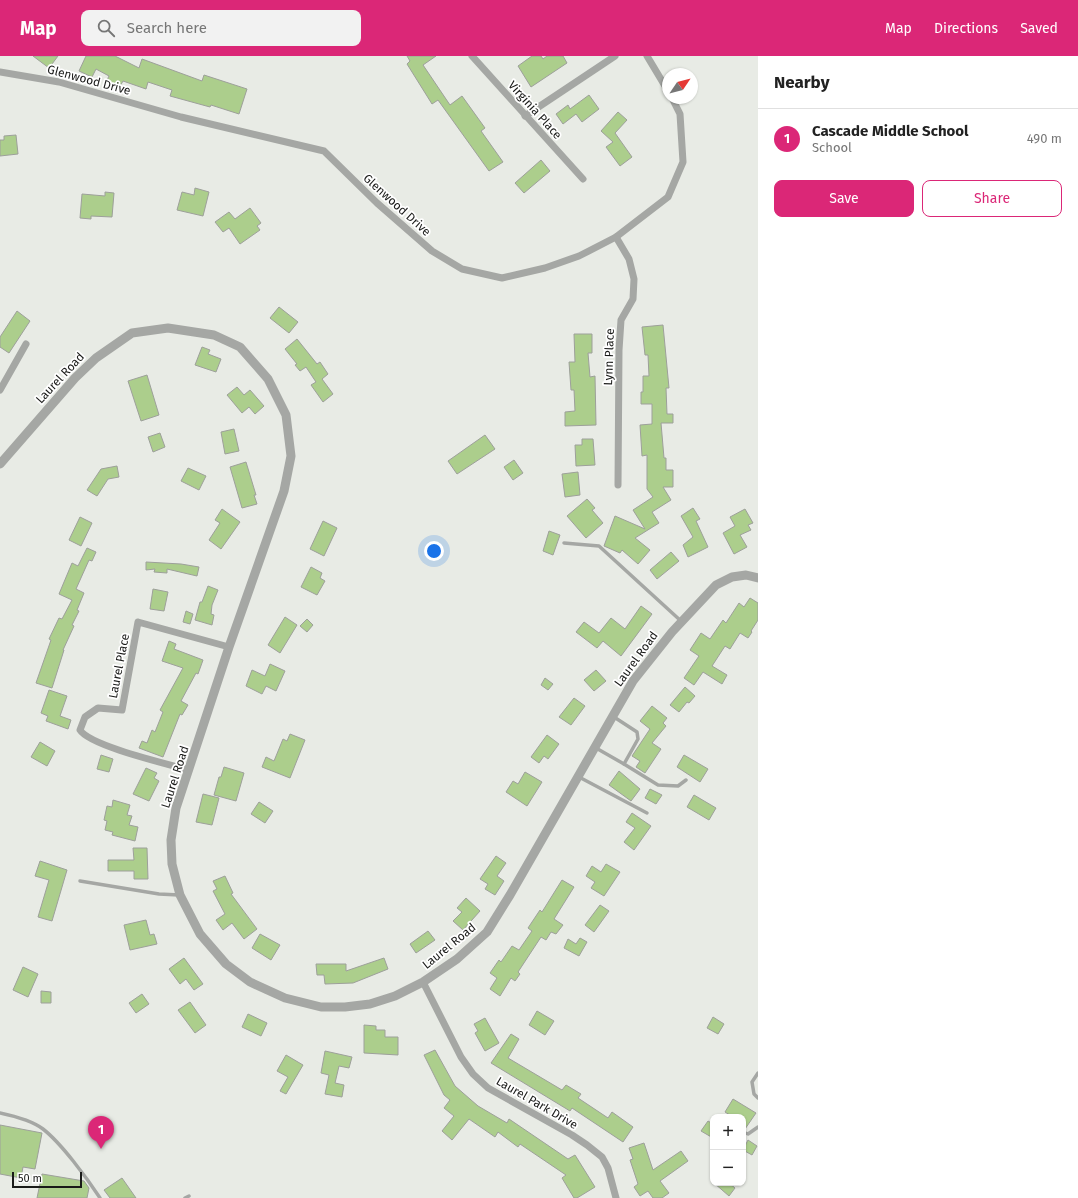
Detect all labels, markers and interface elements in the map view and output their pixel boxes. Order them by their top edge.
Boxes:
search box [81,10,361,46]
text: Map [20,17,57,40]
icon: search [95,17,117,39]
text: Search here [127,19,207,37]
text: Map [885,20,912,37]
text: Directions [934,20,998,37]
text: Saved [1020,20,1058,37]
street label: Glenwood Drive [46,62,132,98]
north arrow [662,68,698,104]
text: Nearby [774,72,829,93]
street label: Virginia Place [505,78,565,142]
text: Cascade Middle School [812,122,969,140]
text: 1 [784,131,790,146]
text: 490 m [1027,131,1062,146]
text: School [812,140,852,155]
street label: Glenwood Drive [360,171,434,239]
button: Save [774,180,914,217]
button: Share [922,180,1062,217]
street label: Lynn Place [601,328,617,386]
street label: Laurel Road [33,350,87,406]
your location [424,541,444,561]
street label: Laurel Road [611,629,661,689]
street label: Laurel Place [106,632,132,700]
street label: Laurel Road [158,744,192,810]
street label: Laurel Road [420,920,478,972]
street label: Laurel Park Drive [494,1074,580,1132]
map controls [710,1114,746,1186]
button: + [710,1114,746,1150]
pin: 1 [88,1116,114,1149]
button: − [710,1150,746,1186]
scale bar [12,1170,82,1189]
text: 50 m [18,1172,42,1185]

